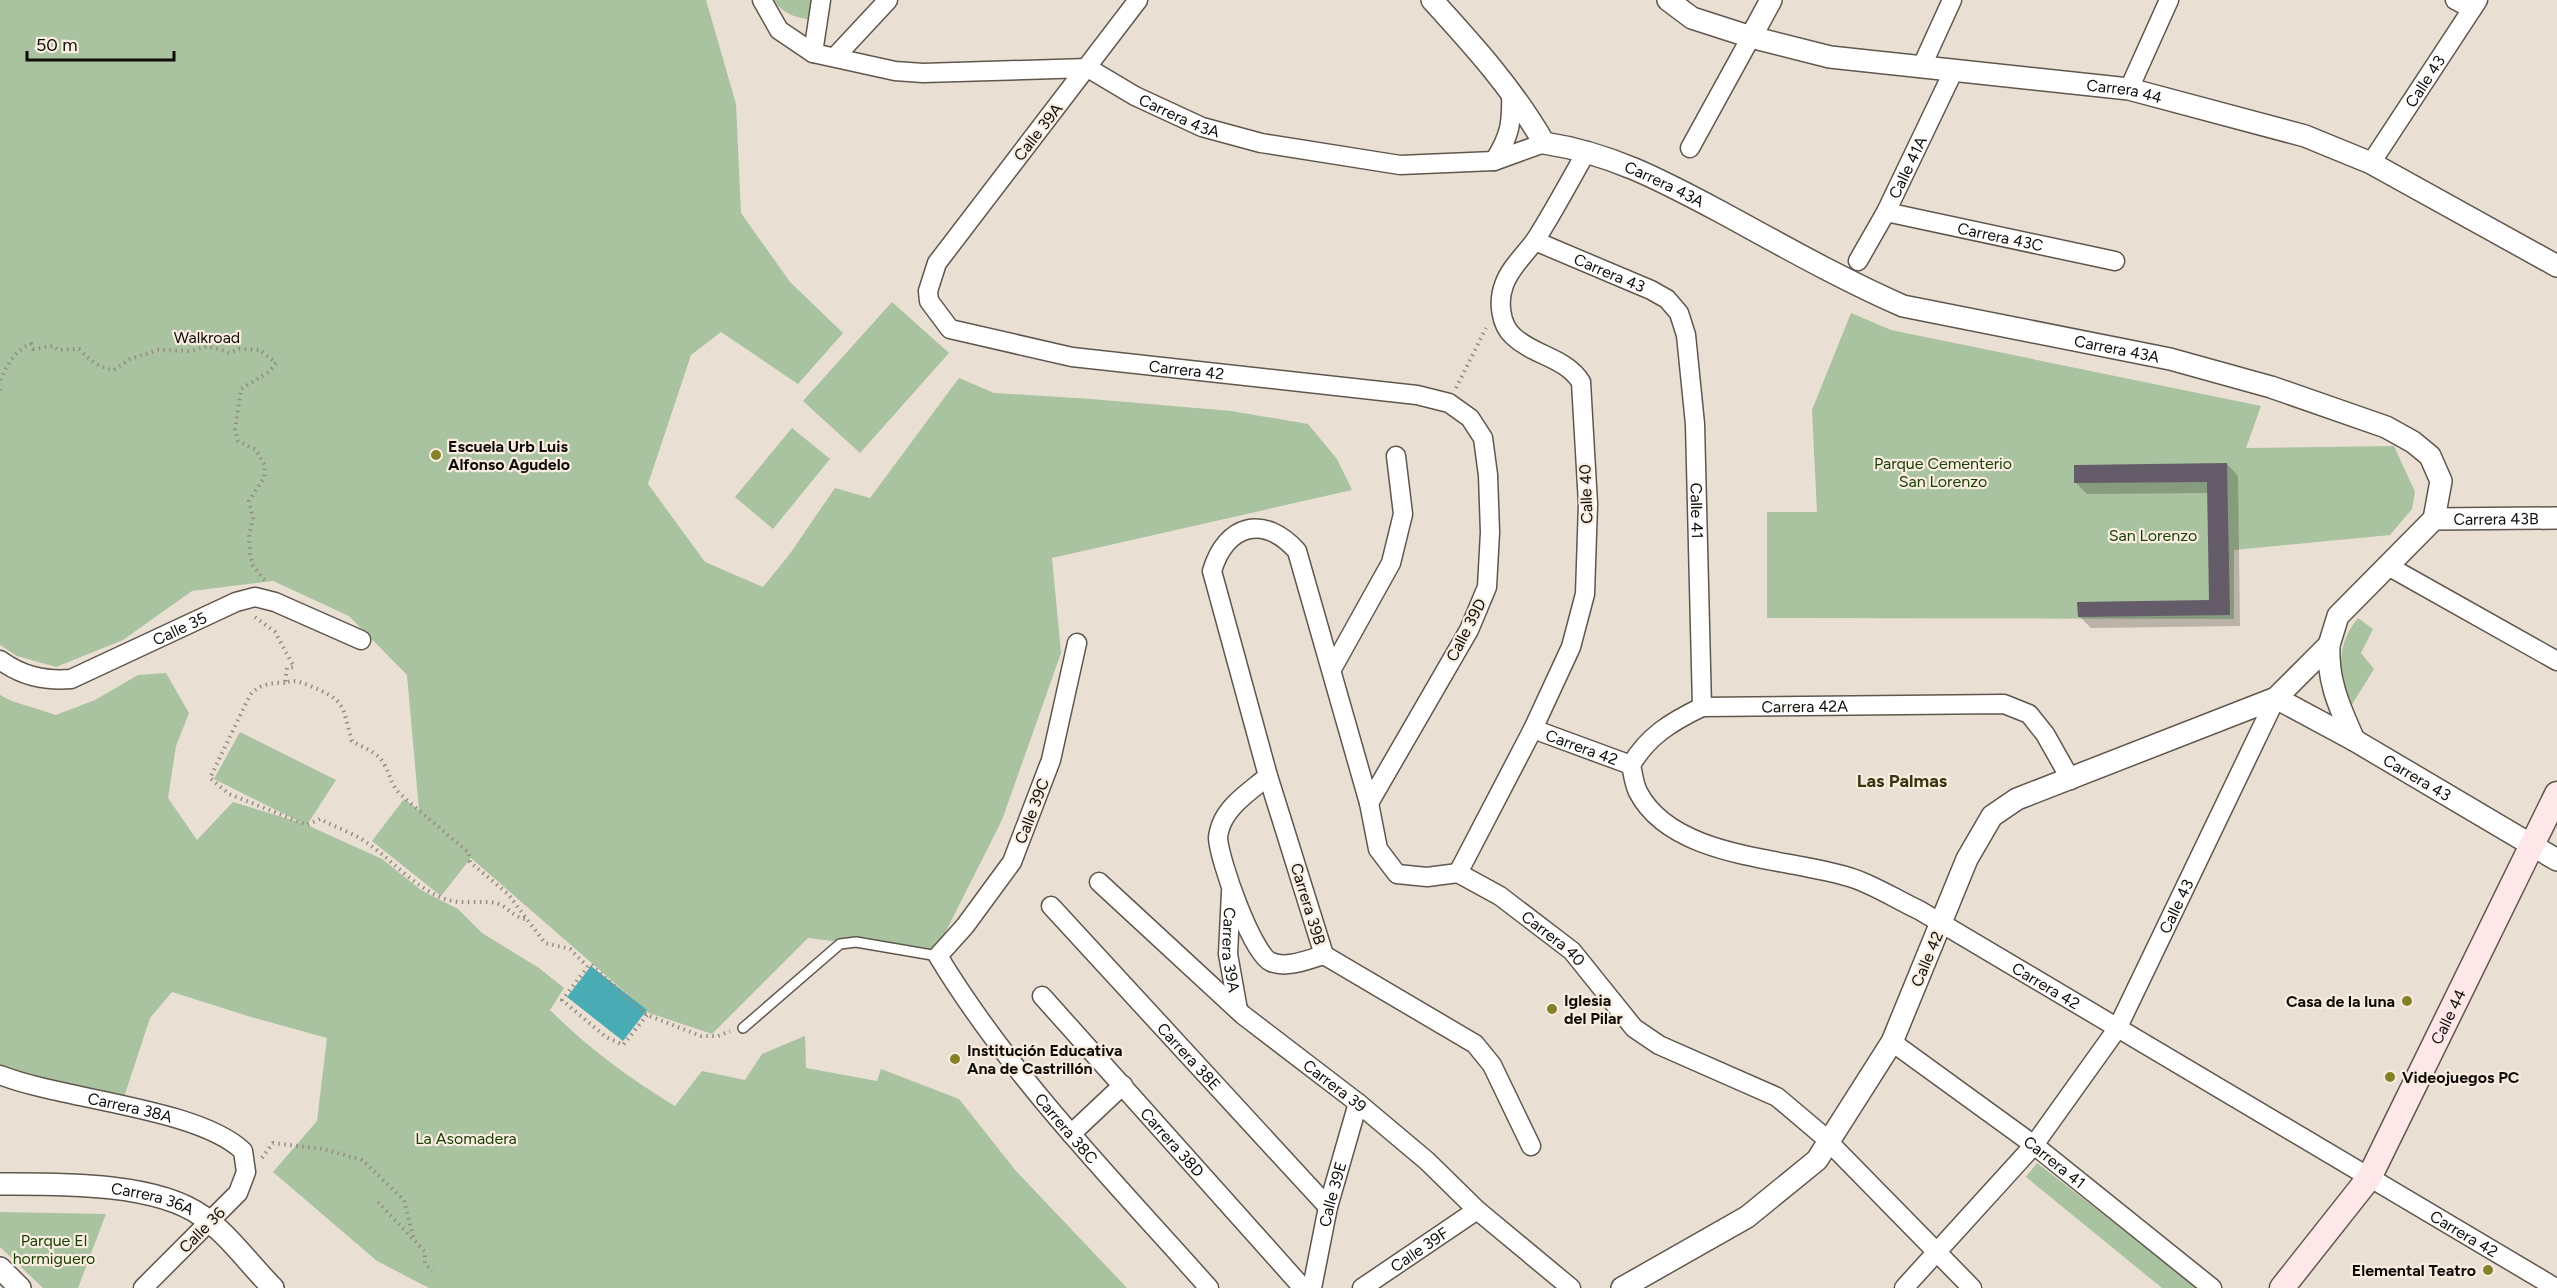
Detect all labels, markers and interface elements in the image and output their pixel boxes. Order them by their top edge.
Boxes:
scale bar [27,24,174,62]
text: 50 m [36,34,78,56]
street label: Calle 43 [2401,52,2449,111]
street label: Carrera 44 [2086,75,2165,107]
street label: Carrera 43A [1136,90,1222,141]
street label: Calle 39A [1010,99,1067,165]
street label: Calle 41A [1884,133,1930,202]
street label: Carrera 43A [1622,157,1708,211]
street label: Carrera 43C [1956,218,2045,255]
street label: Carrera 43 [1571,249,1648,296]
street label: Walkroad [174,328,240,347]
street label: Carrera 43A [2073,331,2161,366]
street label: Carrera 42 [1148,356,1225,383]
place label: Escuela Urb Luis Alfonso Agudelo [448,437,570,474]
marker: Escuela Urb Luis Alfonso Agudelo [429,448,443,462]
park label: Parque Cementerio San Lorenzo [1874,454,2012,491]
street label: Calle 40 [1575,464,1597,524]
street label: Calle 41 [1687,482,1707,539]
street label: Carrera 43B [2453,509,2539,528]
park label: San Lorenzo [2109,526,2197,545]
street label: Calle 39D [1442,595,1490,665]
street label: Calle 35 [150,608,210,649]
street label: Carrera 42A [1761,696,1848,716]
street label: Carrera 42 [1543,725,1621,769]
street label: Carrera 43 [2380,750,2455,805]
district label: Las Palmas [1857,770,1948,792]
street label: Calle 39C [1011,776,1053,846]
street label: Carrera 39B [1287,861,1329,947]
street label: Calle 43 [2155,876,2197,937]
street label: Carrera 39A [1218,907,1244,994]
street label: Carrera 40 [1518,907,1590,970]
street label: Calle 42 [1907,928,1947,990]
street label: Carrera 42 [2009,958,2084,1013]
street label: Calle 44 [2426,986,2470,1047]
place label: Iglesia del Pilar [1564,991,1623,1028]
place label: Casa de la luna [2286,992,2395,1011]
marker: Casa de la luna [2400,994,2414,1008]
marker: Iglesia del Pilar [1545,1002,1559,1016]
street label: Carrera 38E [1153,1018,1225,1094]
place label: Institución Educativa Ana de Castrillón [967,1041,1123,1078]
marker: Institución Educativa Ana de Castrillón [948,1052,962,1066]
street label: Carrera 39 [1300,1055,1371,1116]
place label: Videojuegos PC [2402,1068,2520,1087]
marker: Videojuegos PC [2383,1070,2397,1084]
street label: Carrera 38A [86,1088,175,1126]
street label: Carrera 38C [1031,1089,1102,1167]
street label: Carrera 38D [1137,1104,1208,1181]
park label: La Asomadera [415,1129,517,1148]
street label: Carrera 41 [2020,1131,2089,1192]
street label: Calle 39E [1315,1159,1350,1228]
street label: Carrera 36A [110,1178,198,1219]
street label: Calle 36 [175,1203,229,1257]
street label: Carrera 42 [2427,1206,2502,1261]
street label: Calle 39F [1386,1223,1452,1276]
park label: Parque El hormiguero [13,1231,95,1268]
place label: Elemental Teatro [2352,1261,2476,1280]
marker: Elemental Teatro [2481,1263,2495,1277]

